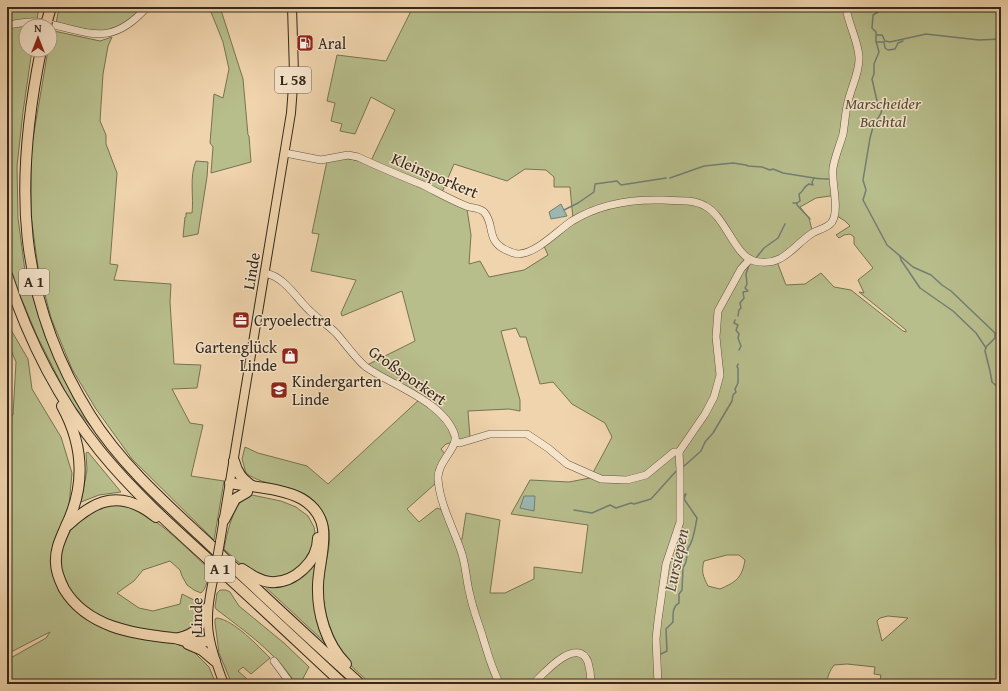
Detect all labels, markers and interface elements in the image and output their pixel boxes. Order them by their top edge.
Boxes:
north arrow [18,18,58,58]
text: N [34,20,42,36]
place label: Aral [318,31,347,55]
fuel station icon: Aral [295,33,315,53]
road number: L 58 [275,67,311,93]
park label: Marscheider Bachtal [845,91,922,133]
street label: Kleinsporkert [388,146,482,204]
street label: Linde [236,251,266,291]
road number: A 1 [19,269,49,295]
place label: Cryoelectra [254,308,332,332]
office icon: Cryoelectra [231,310,251,330]
place label: Gartenglück Linde [195,335,278,377]
street label: Großsporkert [364,339,452,411]
shop icon: Gartenglück Linde [280,346,300,366]
place label: Kindergarten Linde [292,369,382,411]
school or university icon: Kindergarten Linde [269,380,289,400]
water label: Lursiepen [656,526,694,595]
road number: A 1 [205,556,235,582]
street label: Linde [184,597,208,635]

